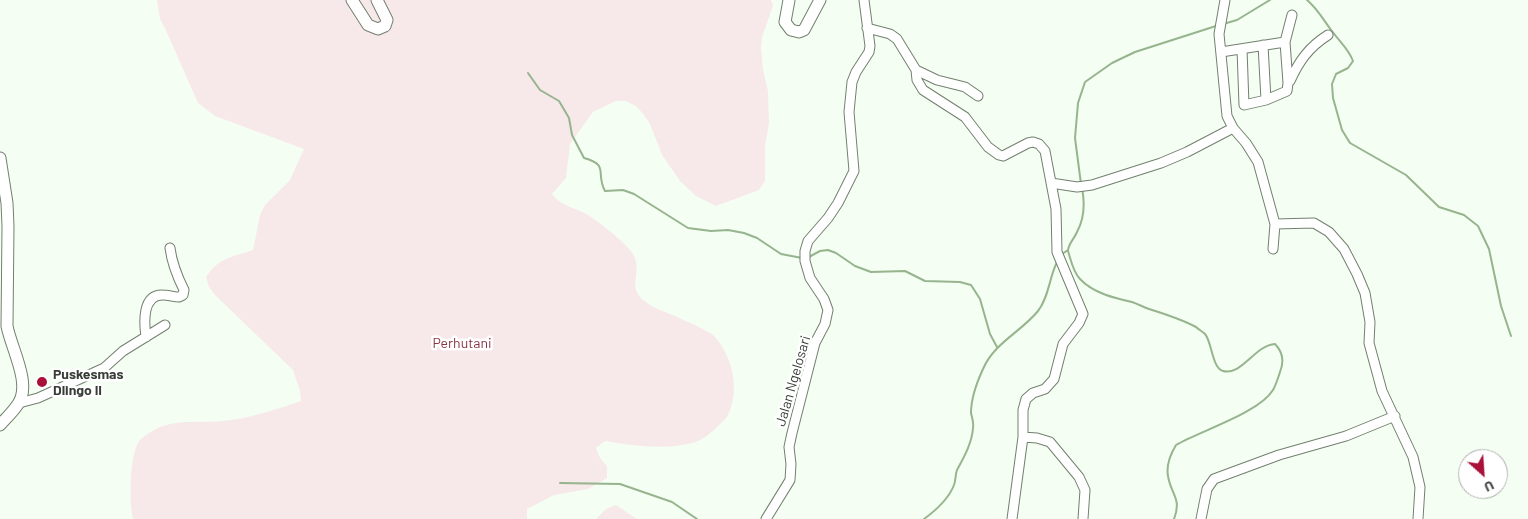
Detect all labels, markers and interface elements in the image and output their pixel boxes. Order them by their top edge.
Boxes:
street label: Jalan Ngelosari [772,334,814,428]
park label: Perhutani [432,335,492,351]
place label: Puskesmas Dlingo II [53,366,124,398]
marker: Puskesmas Dlingo II [35,375,49,389]
north arrow [1458,449,1508,499]
text: U [1482,477,1497,497]

